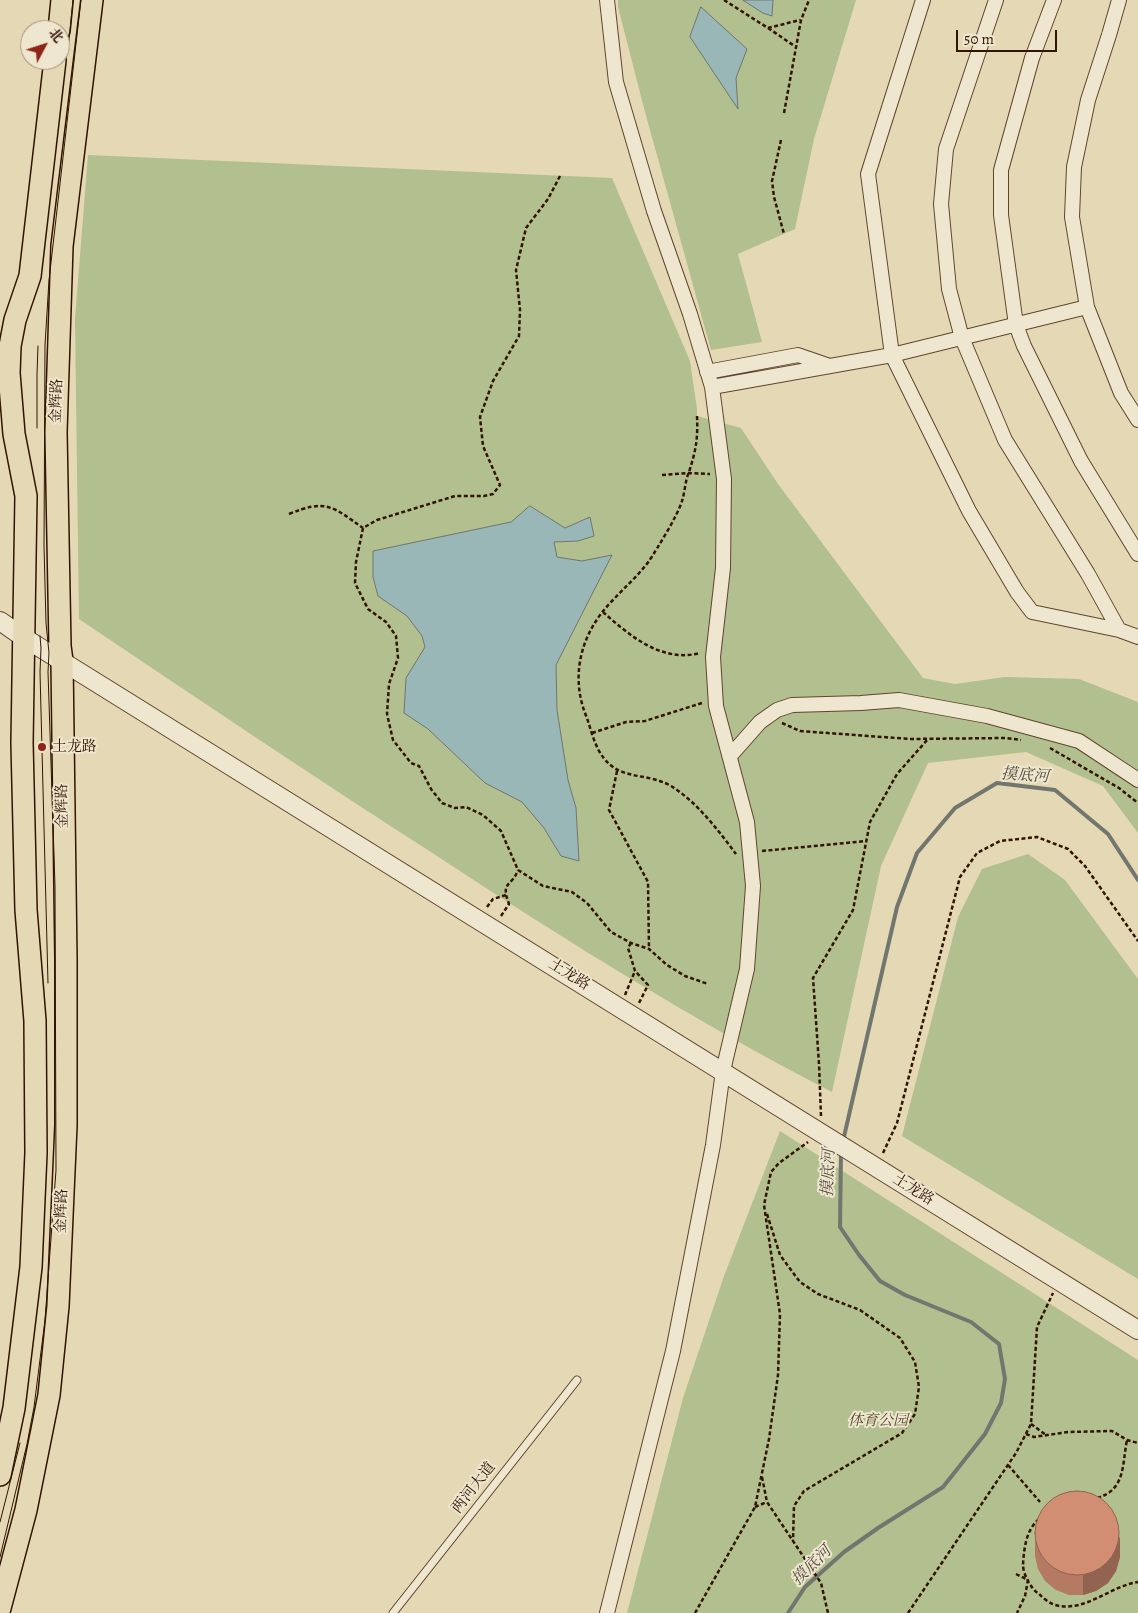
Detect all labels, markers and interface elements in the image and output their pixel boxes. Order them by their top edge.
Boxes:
north arrow [20,20,70,70]
scale bar [958,20,1059,52]
text: 北 [44,24,68,47]
text: 50 m [964,29,994,49]
street label: 金辉路 [47,378,67,424]
place label: 土龙路 [52,738,97,756]
marker: 土龙路 [36,741,48,753]
water label: 摸底河 [1000,765,1050,787]
street label: 金辉路 [54,783,72,829]
street label: 土龙路 [545,955,593,995]
water label: 摸底河 [819,1149,839,1197]
street label: 土龙路 [889,1170,937,1210]
street label: 金辉路 [52,1188,72,1234]
park label: 体育公园 [848,1412,908,1430]
street label: 两河大道 [448,1459,500,1517]
water label: 摸底河 [788,1542,836,1590]

